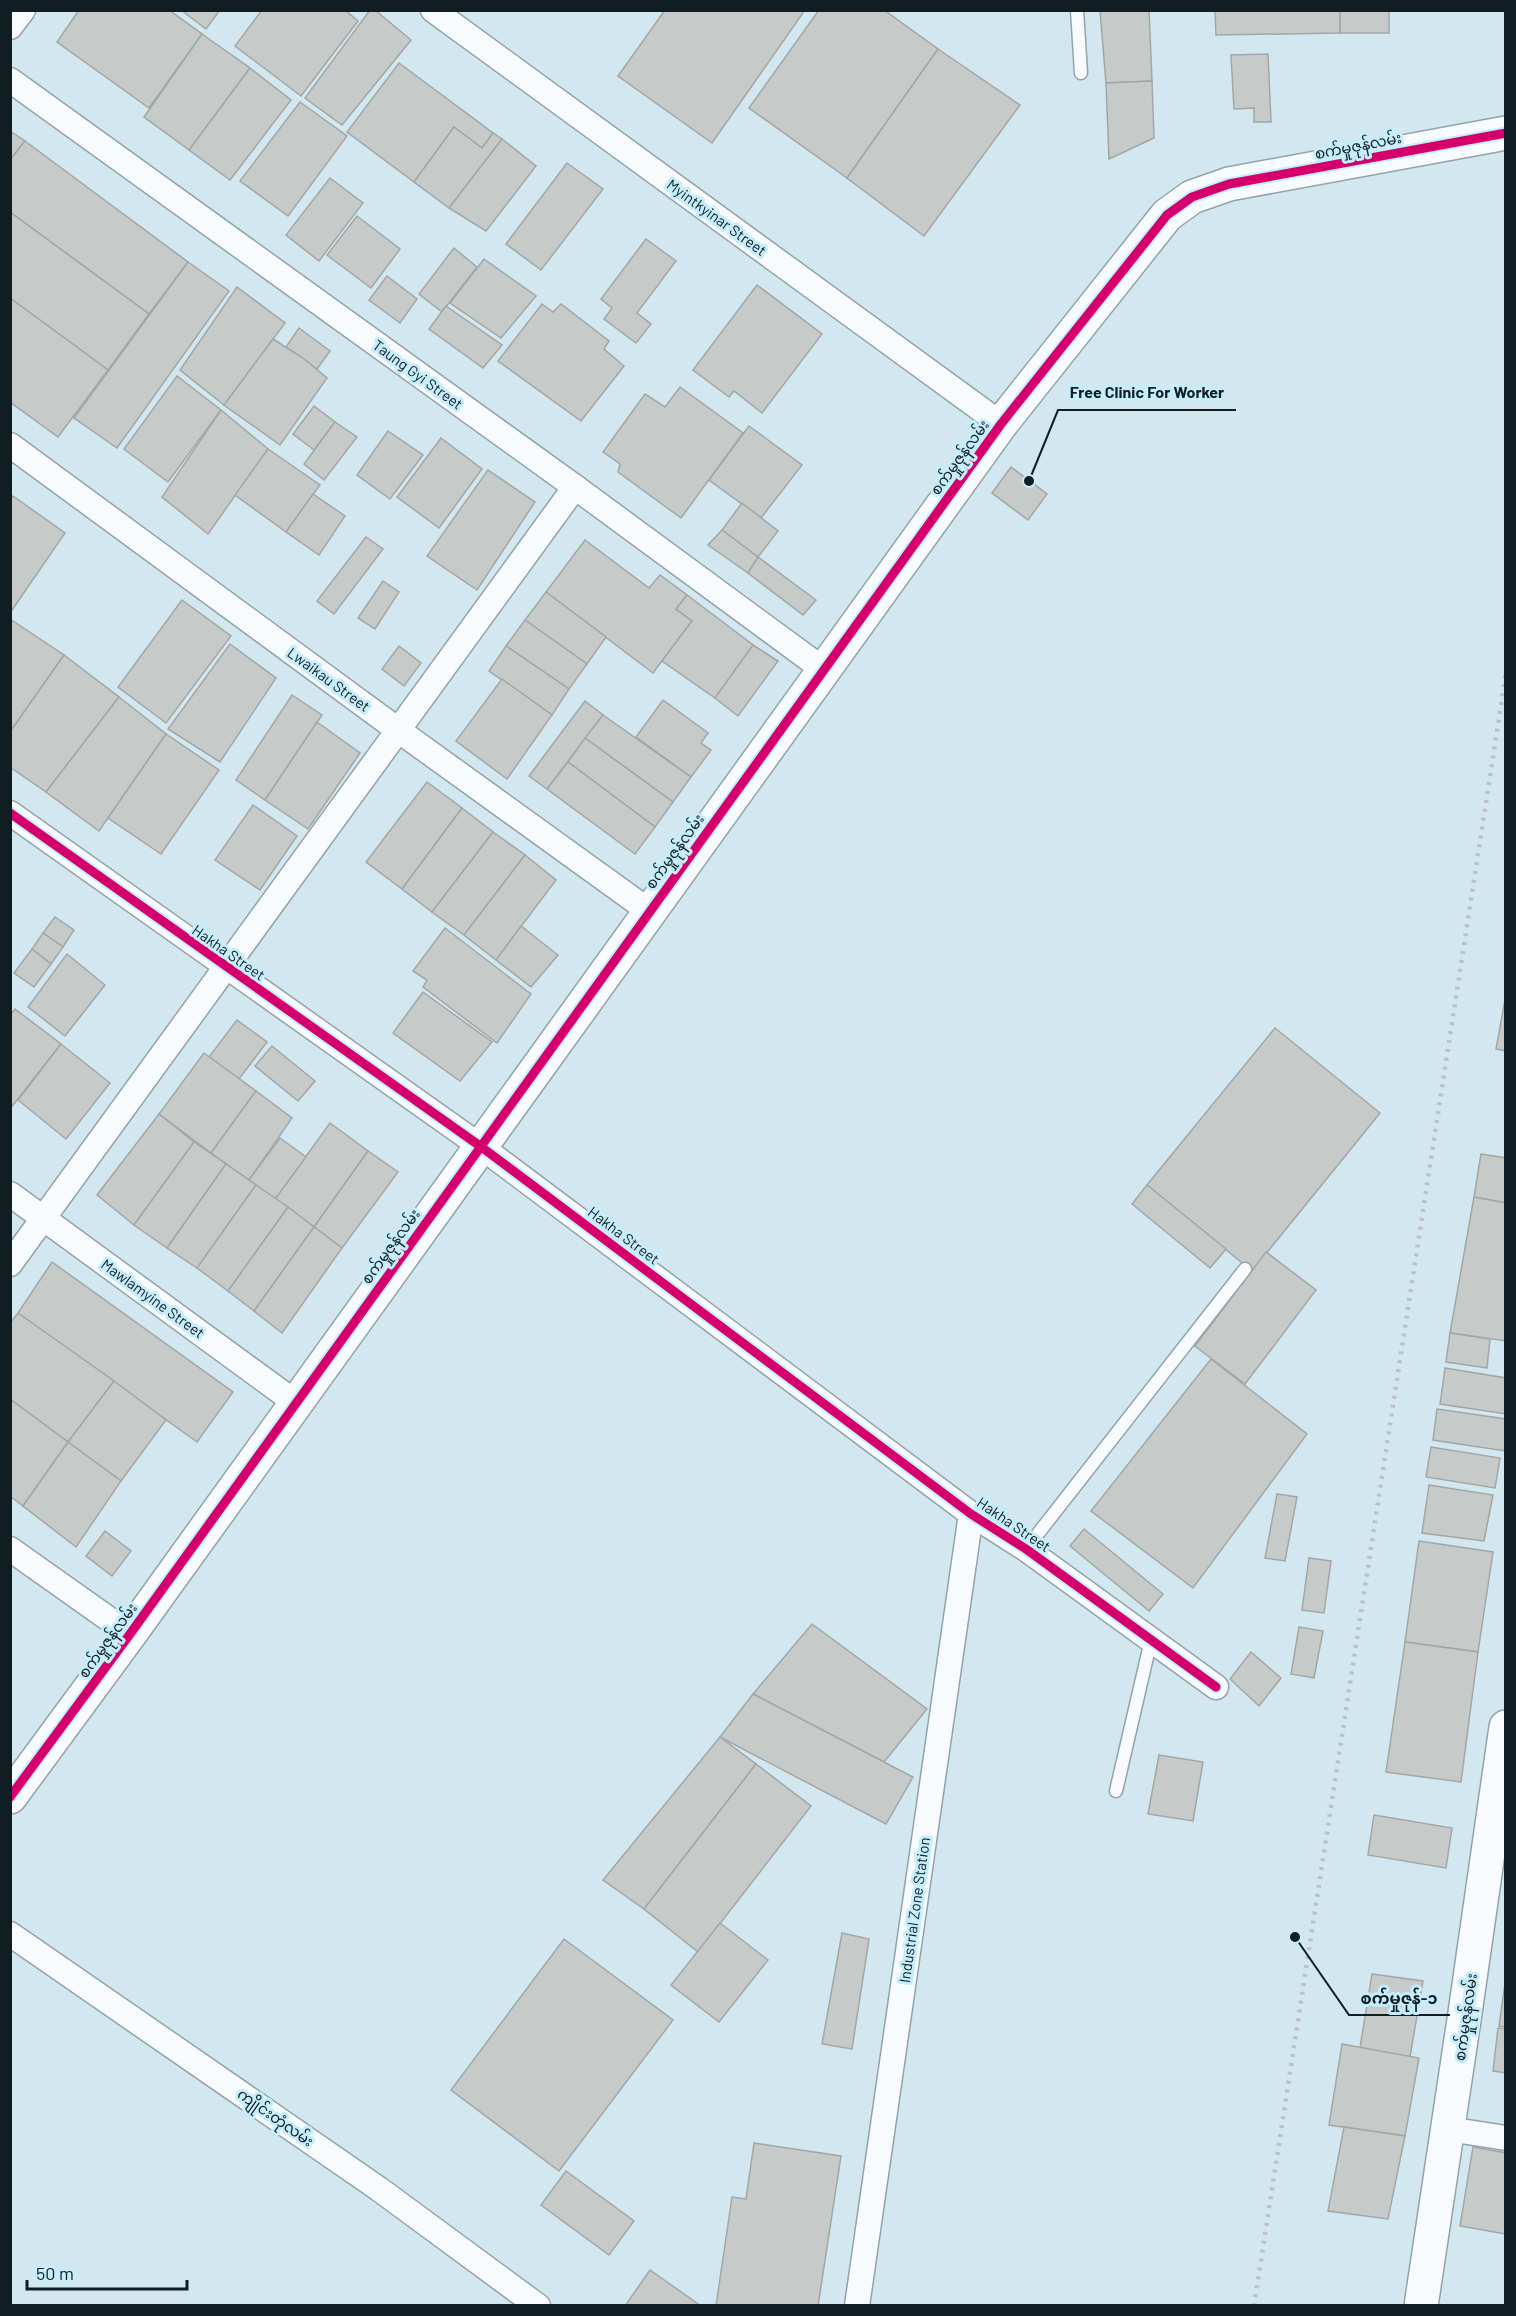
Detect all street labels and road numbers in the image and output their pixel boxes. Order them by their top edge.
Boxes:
street label: စက်မှုဇုန်လမ်း [1313,128,1404,166]
street label: Myintkyinar Street [664,175,770,259]
street label: Taung Gyi Street [369,335,467,413]
street label: စက်မှုဇုန်လမ်း [926,416,995,500]
street label: Lwaikau Street [284,643,374,715]
street label: စက်မှုဇုန်လမ်း [641,810,710,894]
street label: Hakha Street [189,920,269,984]
street label: Hakha Street [585,1202,663,1268]
street label: စက်မှုဇုန်လမ်း [357,1205,426,1289]
street label: Mawlamyine Street [98,1255,208,1341]
street label: Hakha Street [974,1493,1054,1555]
street label: စက်မှုဇုန်လမ်း [74,1599,143,1683]
street label: Industrial Zone Station [895,1836,933,1984]
street label: စက်မှုဇုန်လမ်း [1450,1972,1484,2062]
street label: ကျိုင်းတုံလမ်း [232,2084,317,2153]

